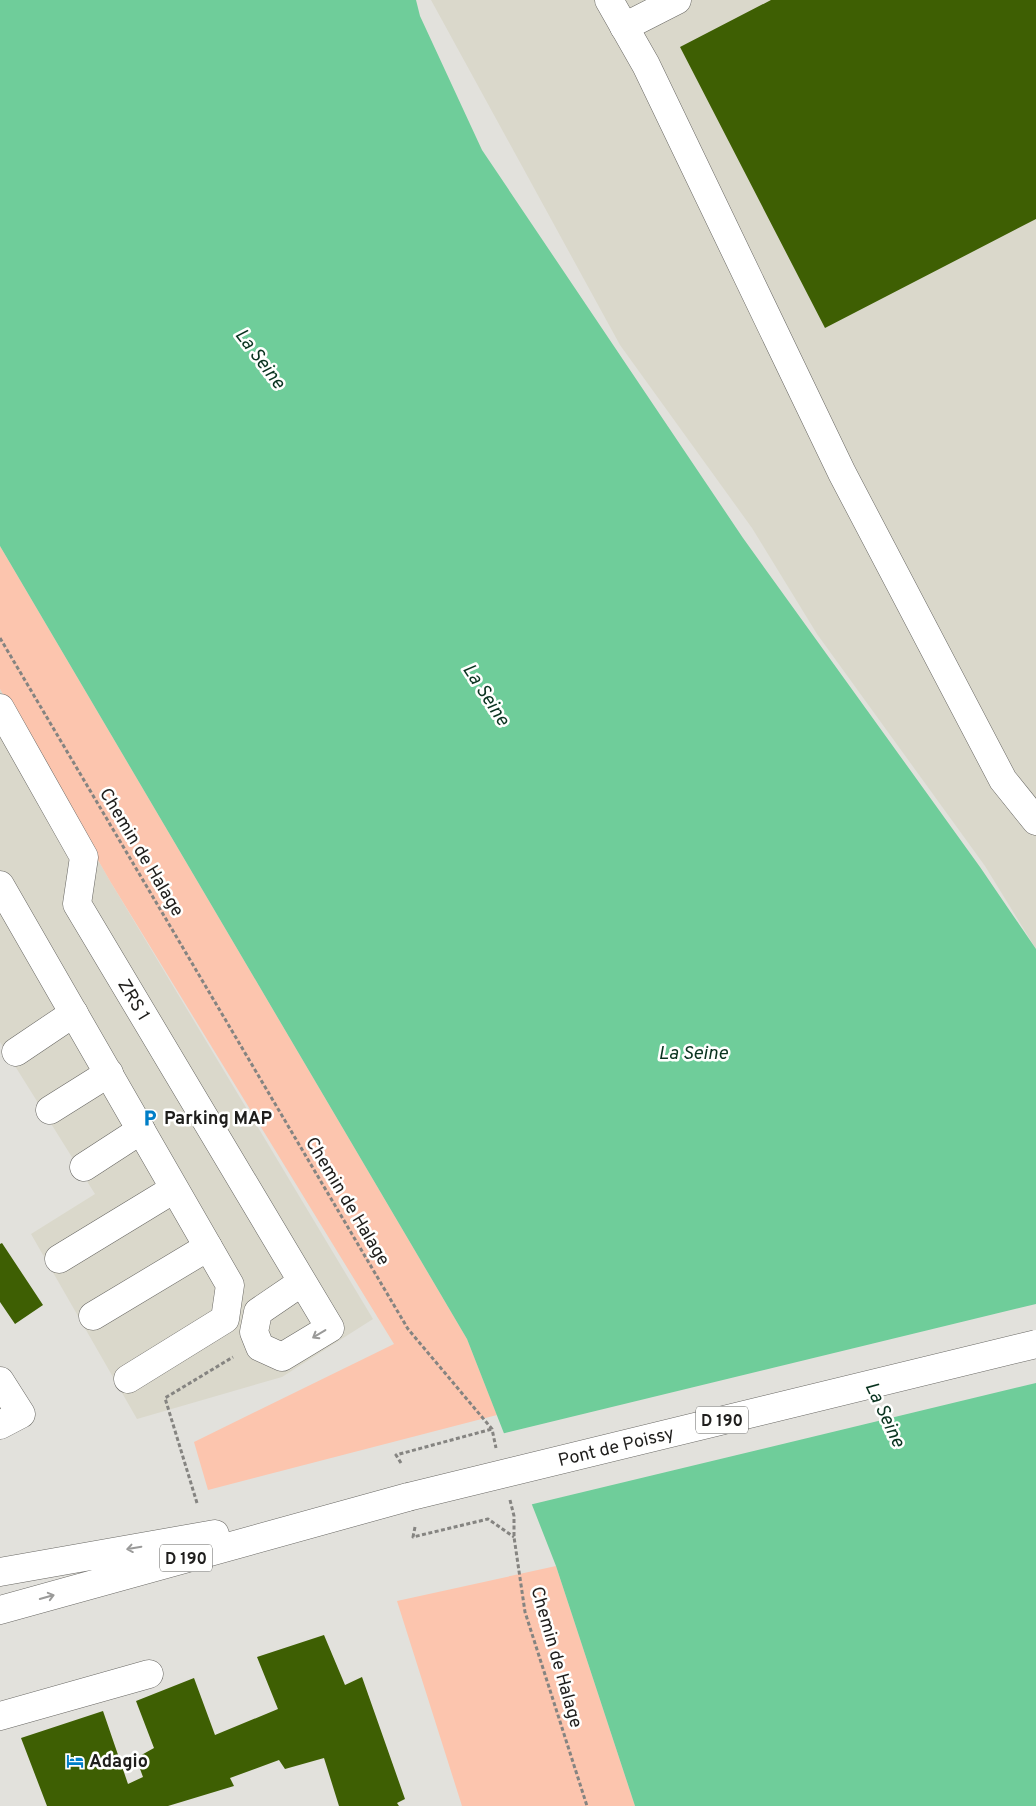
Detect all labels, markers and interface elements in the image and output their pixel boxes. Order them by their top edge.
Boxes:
water label: La Seine [229,324,290,394]
water label: La Seine [456,659,514,731]
street label: Chemin de Halage [93,784,188,921]
street label: ZRS 1 [111,975,154,1026]
water label: La Seine [658,1042,728,1066]
parking icon: Parking MAP [140,1108,160,1128]
place label: Parking MAP [164,1108,273,1131]
street label: Chemin de Halage [299,1133,394,1270]
one-way arrow [313,1330,327,1340]
water label: La Seine [859,1378,910,1452]
road number: D 190 [696,1406,748,1434]
street label: Pont de Poissy [556,1423,677,1473]
one-way arrow [126,1544,142,1554]
road number: D 190 [160,1545,212,1572]
street label: Chemin de Halage [524,1584,587,1731]
one-way arrow [39,1592,55,1601]
hotel icon: Adagio [65,1751,85,1771]
place label: Adagio [89,1751,148,1774]

